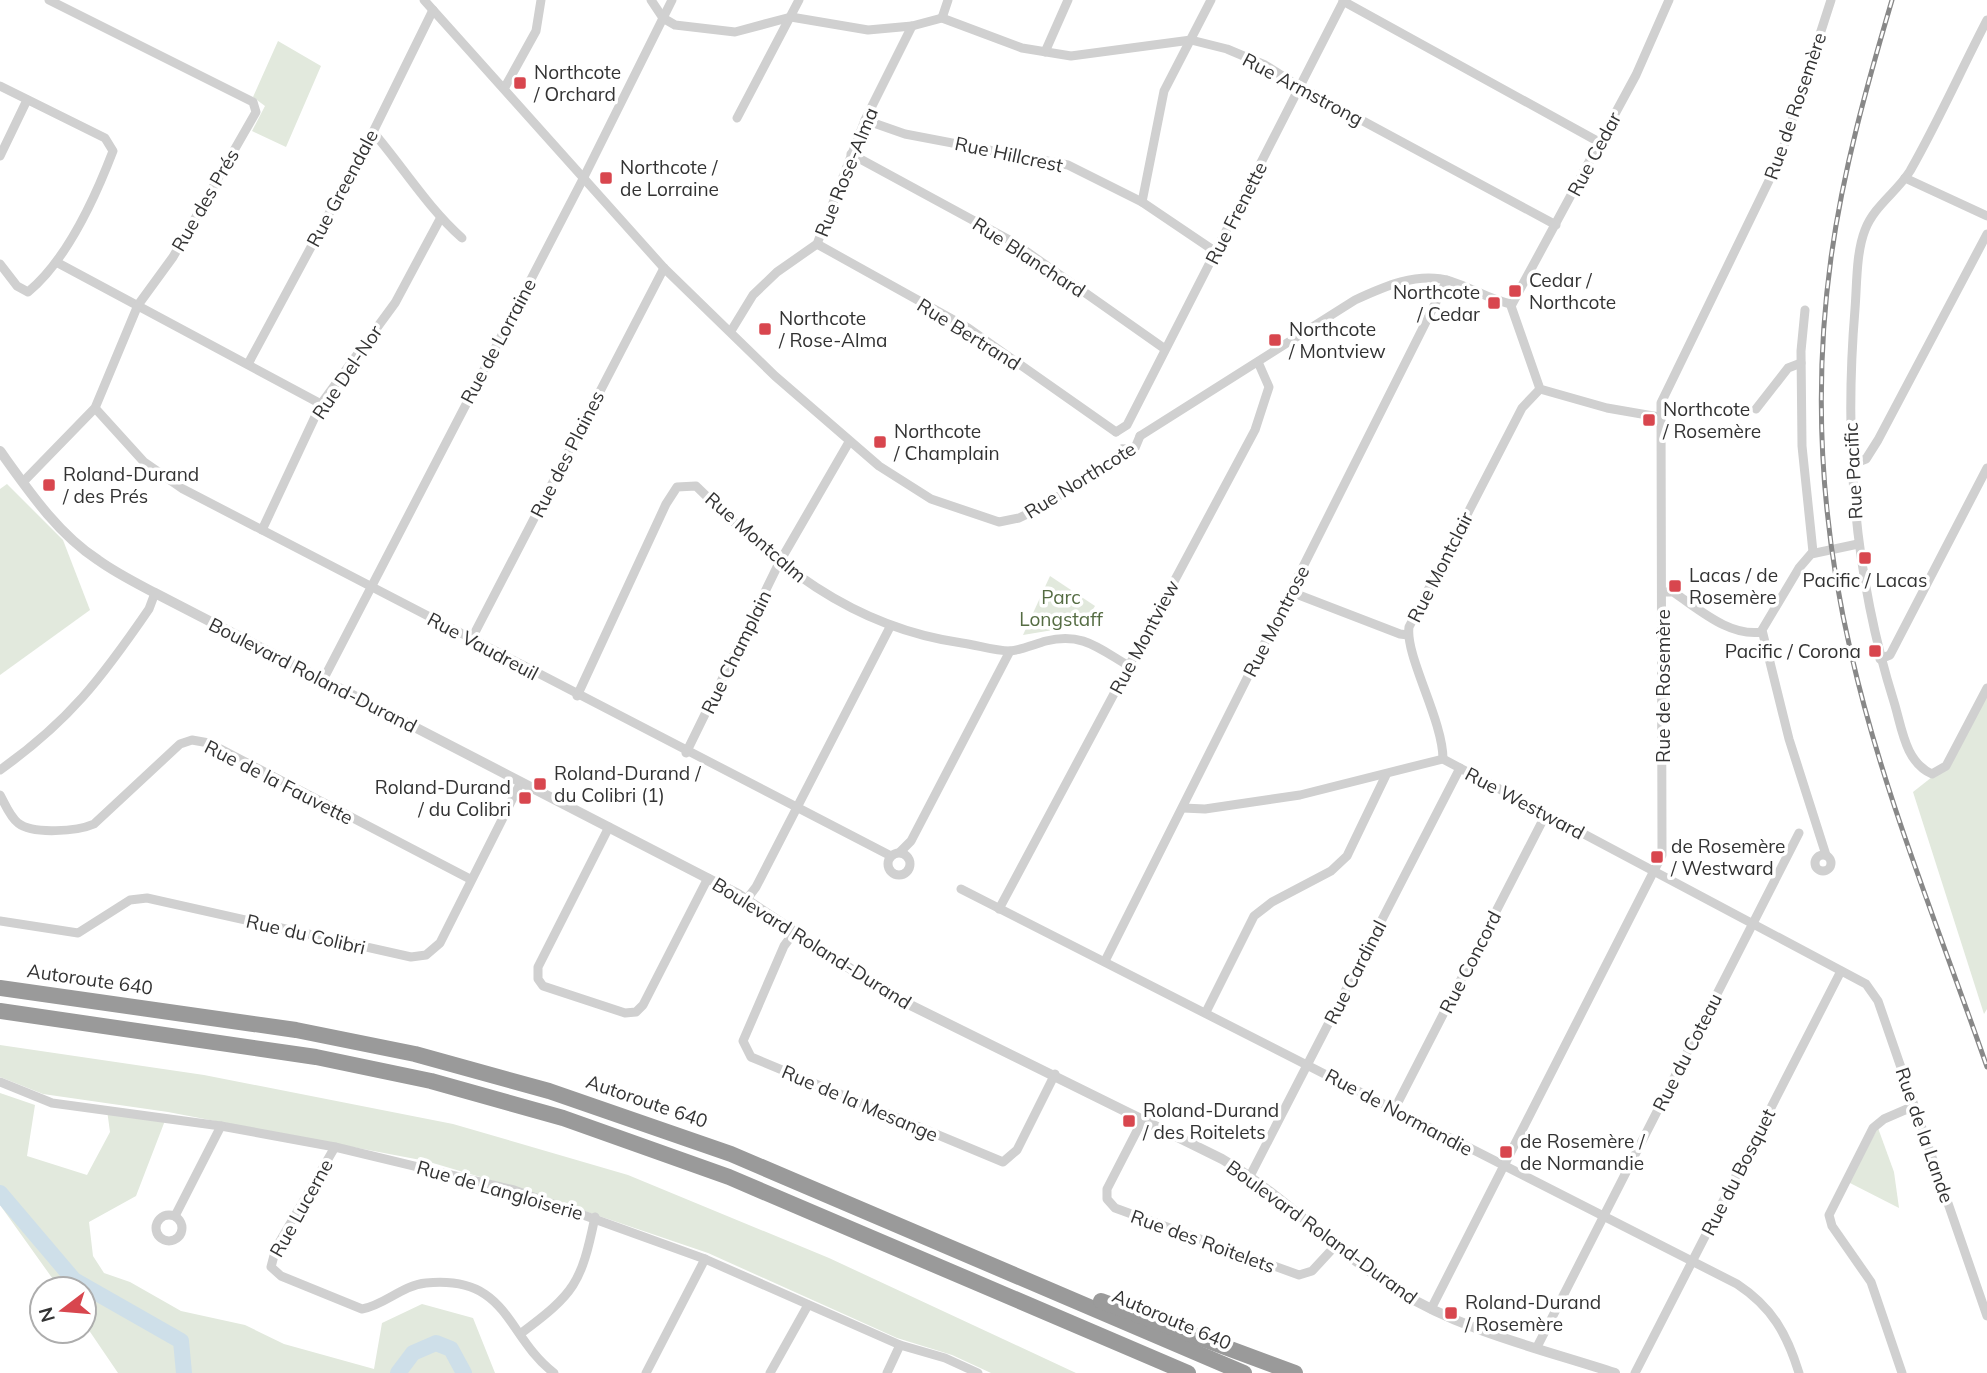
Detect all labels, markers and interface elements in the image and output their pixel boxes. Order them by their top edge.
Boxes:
street label: Rue de Rosemère [1759,29,1831,183]
street label: Rue Armstrong [1239,47,1367,131]
place label: Northcote / Orchard [533,60,621,106]
marker: Northcote / Orchard [512,75,528,91]
street label: Rue Rose-Alma [809,104,883,240]
street label: Rue Cedar [1562,108,1626,200]
street label: Rue Greendale [301,125,383,251]
street label: Rue Hillcrest [953,131,1066,177]
street label: Rue des Prés [166,145,244,255]
place label: Northcote / de Lorraine [620,155,719,201]
street label: Rue Frenette [1200,158,1272,268]
marker: Northcote / de Lorraine [598,170,614,186]
street label: Rue Blanchard [968,212,1090,302]
place label: Cedar / Northcote [1529,268,1616,314]
street label: Rue de Lorraine [455,274,541,408]
place label: Northcote / Cedar [1393,280,1480,326]
marker: Cedar / Northcote [1507,283,1523,299]
street label: Rue Bertrand [913,293,1025,375]
marker: Northcote / Cedar [1486,295,1502,311]
place label: Northcote / Rose-Alma [778,306,888,352]
place label: Northcote / Montview [1288,317,1386,363]
street label: Rue Del-Nor [307,320,387,424]
marker: Northcote / Rose-Alma [757,321,773,337]
marker: Northcote / Montview [1267,332,1283,348]
street label: Rue des Plaines [525,387,609,521]
place label: Northcote / Rosemère [1662,397,1761,443]
marker: Northcote / Rosemère [1641,412,1657,428]
place label: Northcote / Champlain [893,419,1000,465]
street label: Rue Pacific [1838,422,1868,520]
marker: Northcote / Champlain [872,434,888,450]
street label: Rue Northcote [1020,436,1140,524]
place label: Roland-Durand / des Prés [62,462,199,508]
marker: Roland-Durand / des Prés [41,477,57,493]
street label: Rue Montcalm [701,487,811,587]
street label: Rue Montclair [1402,508,1478,626]
marker: Pacific / Lacas [1857,550,1873,566]
street label: Rue Montrose [1238,561,1314,681]
place label: Lacas / de Rosemère [1689,563,1778,609]
place label: Pacific / Lacas [1803,568,1927,592]
street label: Rue Montview [1104,576,1184,698]
marker: Lacas / de Rosemère [1667,578,1683,594]
park label: Parc Longstaff [1019,585,1103,631]
street label: Rue Champlain [696,586,776,718]
street label: Rue Vaudreuil [423,607,543,685]
street label: Rue de Rosemère [1651,609,1675,763]
street label: Boulevard Roland-Durand [205,612,421,738]
place label: Pacific / Corona [1725,639,1861,663]
marker: Pacific / Corona [1867,643,1883,659]
street label: Rue de la Fauvette [201,734,357,830]
place label: Roland-Durand / du Colibri (1) [554,761,701,807]
street label: Rue Westward [1461,761,1589,845]
place label: Roland-Durand / du Colibri [375,775,511,821]
marker: Roland-Durand / du Colibri (1) [532,776,548,792]
marker: Roland-Durand / du Colibri [517,790,533,806]
place label: de Rosemère / Westward [1670,834,1785,880]
marker: de Rosemère / Westward [1649,849,1665,865]
street label: Boulevard Roland-Durand [708,872,916,1014]
street label: Rue Concord [1434,907,1506,1017]
street label: Rue du Colibri [244,909,368,959]
street label: Rue Cardinal [1319,916,1391,1028]
street label: Autoroute 640 [25,958,155,1000]
street label: Rue du Coteau [1647,989,1727,1115]
street label: Rue de la Mesange [778,1059,942,1147]
street label: Rue de Normandie [1321,1063,1477,1161]
street label: Rue de la Lande [1891,1064,1959,1206]
street label: Autoroute 640 [583,1069,711,1133]
place label: Roland-Durand / des Roitelets [1142,1098,1279,1144]
street label: Rue du Bosquet [1696,1104,1780,1239]
marker: Roland-Durand / des Roitelets [1121,1113,1137,1129]
place label: de Rosemère / de Normandie [1520,1129,1645,1175]
marker: de Rosemère / de Normandie [1498,1144,1514,1160]
street label: Rue Lucerne [264,1155,338,1261]
street label: Rue de Langloiserie [414,1155,586,1225]
street label: Boulevard Roland-Durand [1222,1155,1422,1309]
street label: Rue des Roitelets [1128,1204,1278,1278]
north arrow [28,1275,98,1345]
street label: Autoroute 640 [1109,1283,1235,1355]
place label: Roland-Durand / Rosemère [1464,1290,1601,1336]
text: N [33,1304,60,1325]
marker: Roland-Durand / Rosemère [1443,1305,1459,1321]

